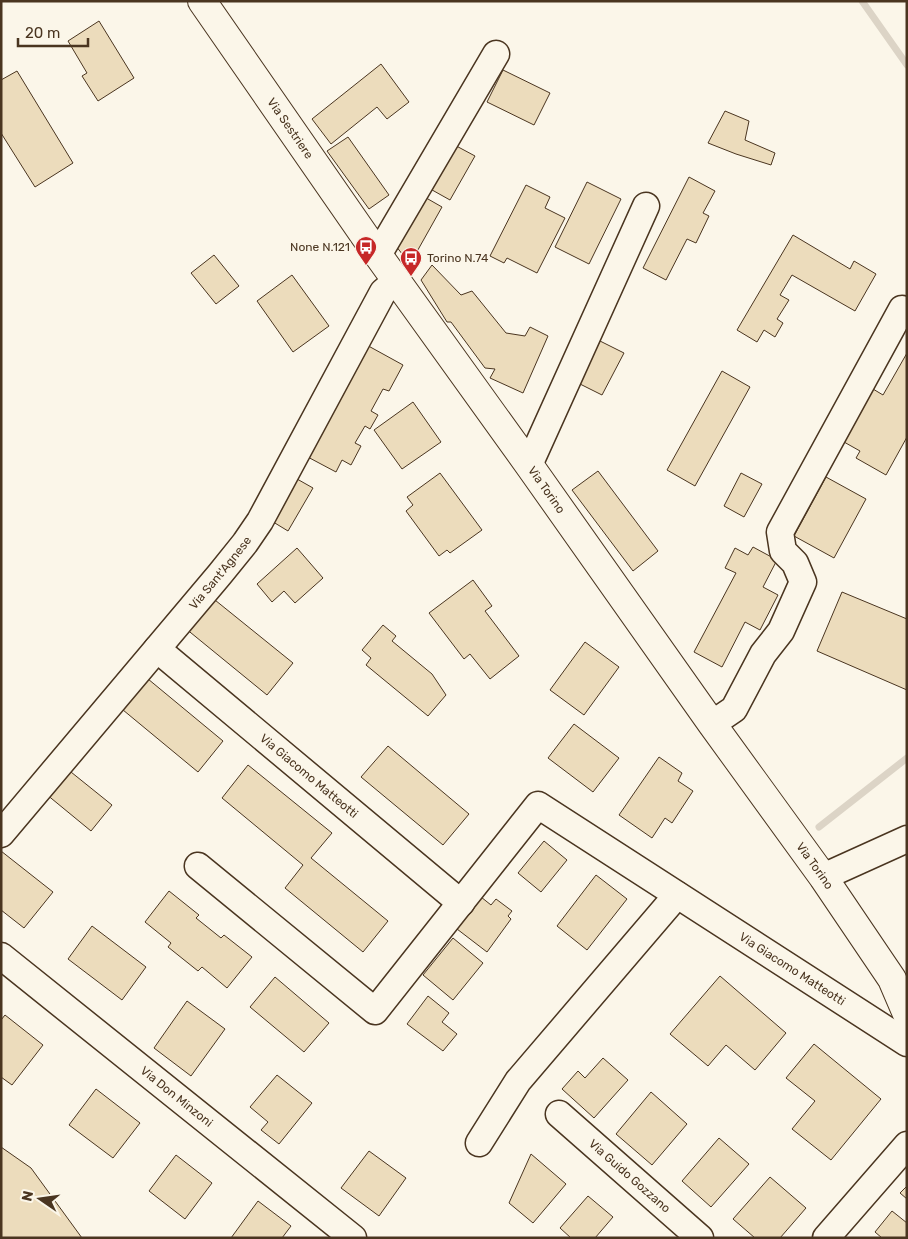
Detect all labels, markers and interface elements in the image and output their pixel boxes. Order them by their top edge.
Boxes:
scale bar [18,15,88,47]
text: 20 m [25,24,60,42]
street label: Via Sestriere [264,95,316,162]
bus stop icon: None N.121 [354,235,378,266]
place label: None N.121 [290,240,350,254]
bus stop icon: Torino N.74 [399,246,423,277]
place label: Torino N.74 [427,251,489,265]
street label: Via Torino [525,464,568,516]
street label: Via Sant'Agnese [186,534,254,612]
street label: Via Giacomo Matteotti [257,731,361,821]
street label: Via Torino [793,840,836,892]
street label: Via Giacomo Matteotti [737,930,848,1008]
street label: Via Don Minzoni [138,1064,216,1130]
street label: Via Guido Gozzano [586,1137,673,1216]
north arrow [15,1174,65,1224]
text: N [18,1189,37,1203]

